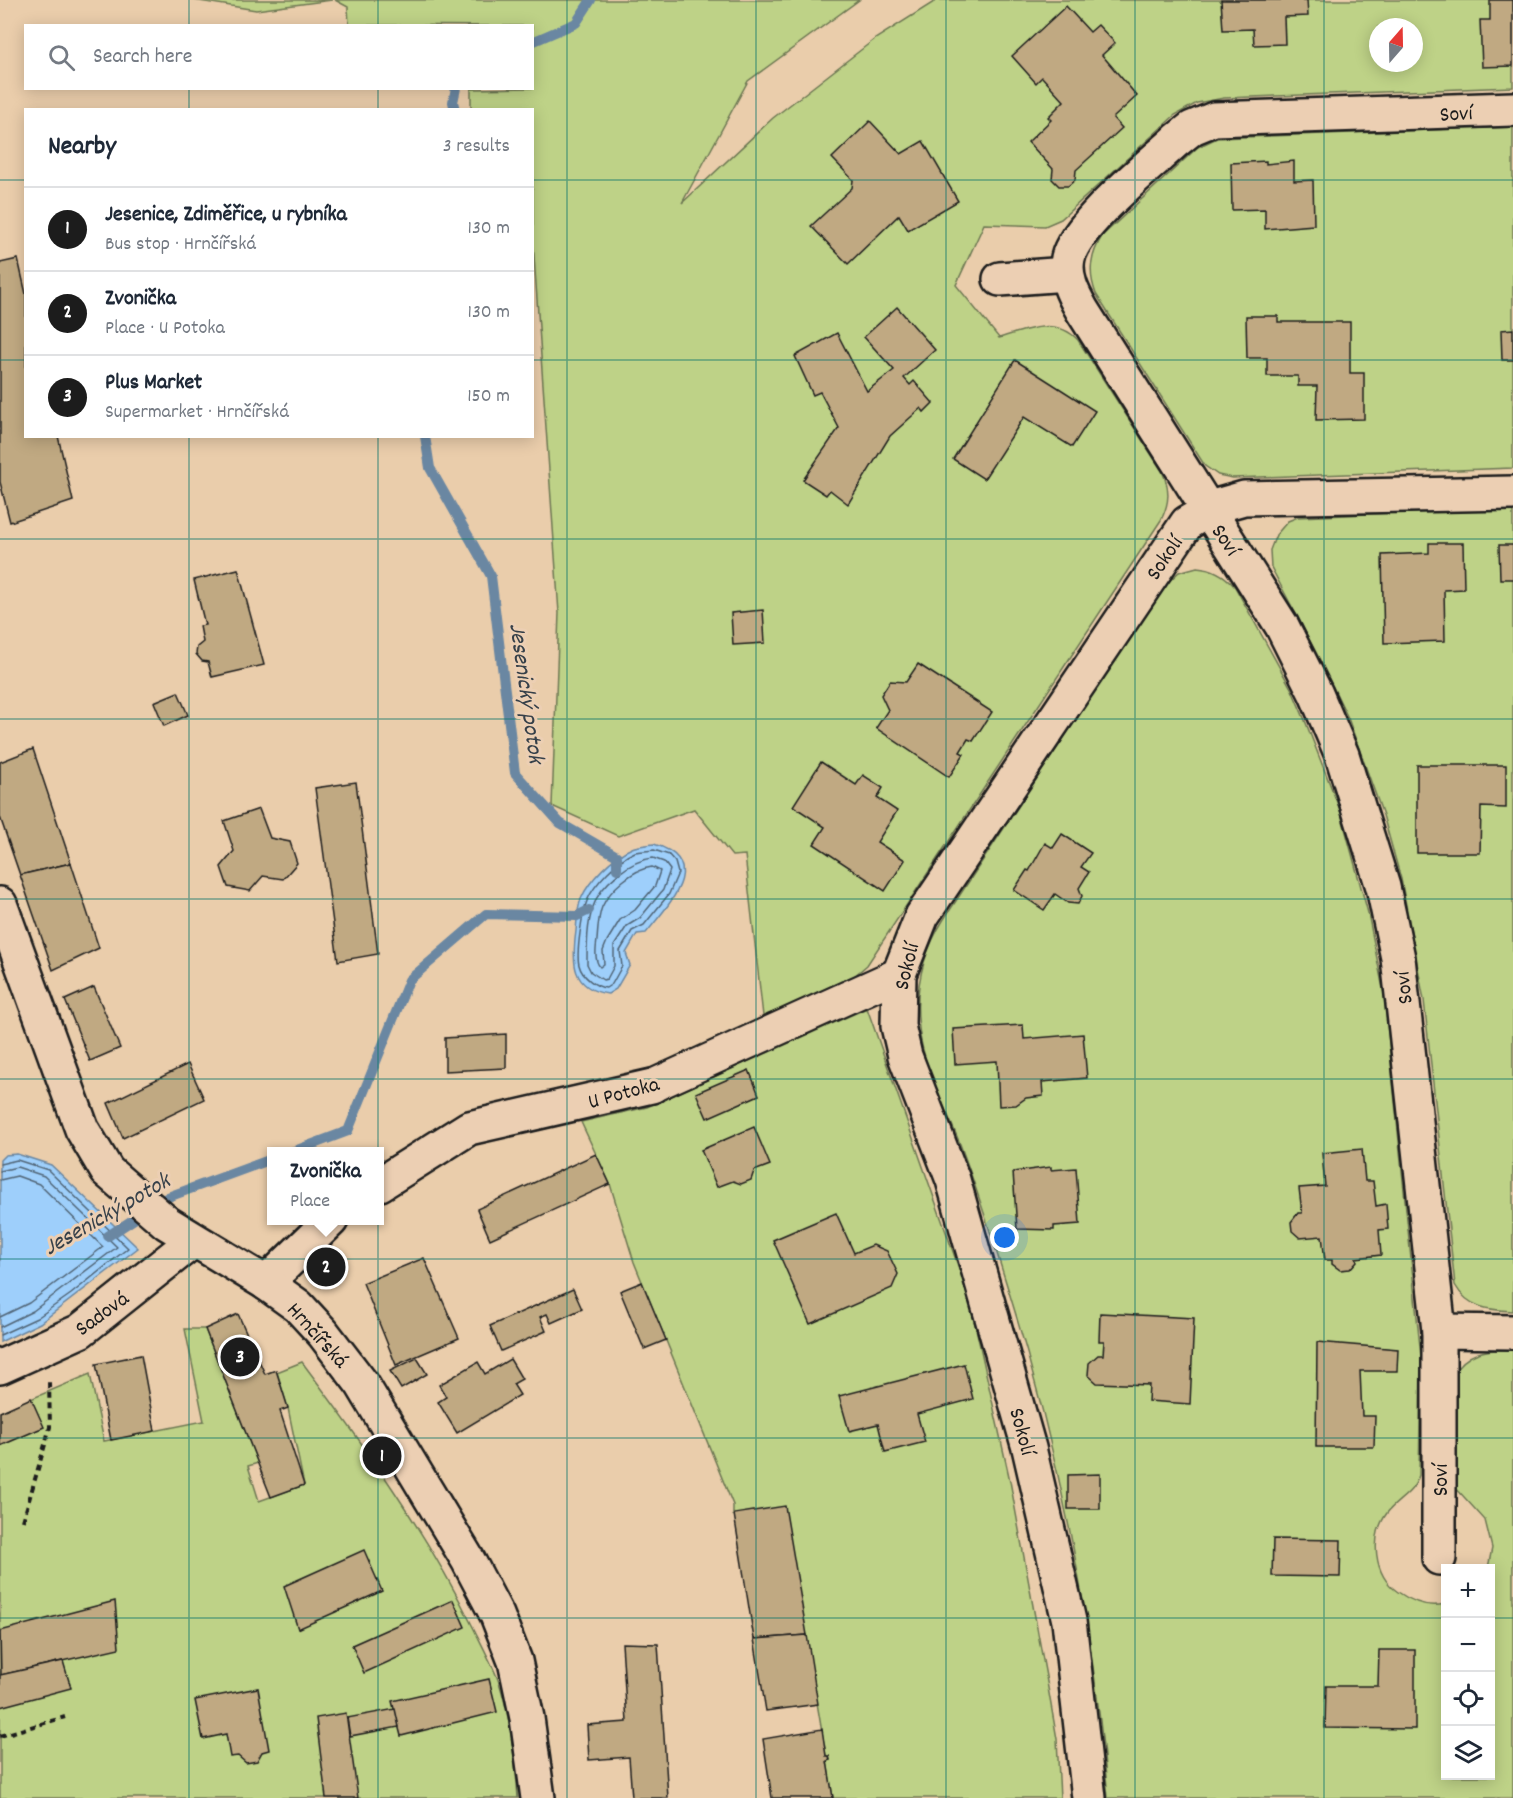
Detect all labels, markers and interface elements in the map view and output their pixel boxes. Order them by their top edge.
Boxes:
north arrow [1369,18,1423,72]
search box [24,24,534,90]
icon: search [45,41,78,74]
text: Search here [93,42,192,73]
street label: Soví [1439,99,1475,132]
text: Nearby [48,129,116,166]
text: 3 results [443,133,510,161]
text: Jesenice, Zdiměřice, u rybníka [105,200,347,231]
text: 1 [65,215,70,243]
text: 130 m [468,215,510,243]
text: Bus stop · Hrnčířská [105,231,256,259]
text: Zvonička [105,284,176,315]
text: 2 [63,299,72,327]
text: 130 m [468,299,510,327]
text: Place · U Potoka [105,315,225,343]
text: Plus Market [105,368,202,399]
text: 3 [63,383,72,411]
text: 150 m [467,383,510,411]
text: Supermarket · Hrnčířská [105,399,289,427]
street label: Soví [1202,519,1247,565]
street label: Sokolí [1140,529,1193,587]
water label: Jesenický potok [498,621,552,768]
street label: Sokolí [888,938,930,994]
street label: Soví [1388,968,1423,1006]
street label: U Potoka [585,1070,664,1119]
popup [267,1147,384,1225]
text: Zvonička [290,1157,361,1188]
water label: Jesenický potok [38,1164,179,1266]
text: Place [290,1188,330,1216]
your location [990,1223,1019,1252]
pin: 2 [306,1244,346,1290]
street label: Sadová [70,1285,137,1345]
street label: Hrnčířská [278,1296,355,1376]
pin: 3 [220,1334,260,1380]
street label: Sokolí [999,1405,1042,1461]
pin: 1 [362,1434,401,1478]
street label: Soví [1427,1462,1458,1496]
map controls [1441,1564,1495,1780]
button: + [1441,1564,1495,1618]
button: − [1441,1618,1495,1672]
button: locate [1441,1672,1495,1726]
button: layers [1441,1726,1495,1780]

